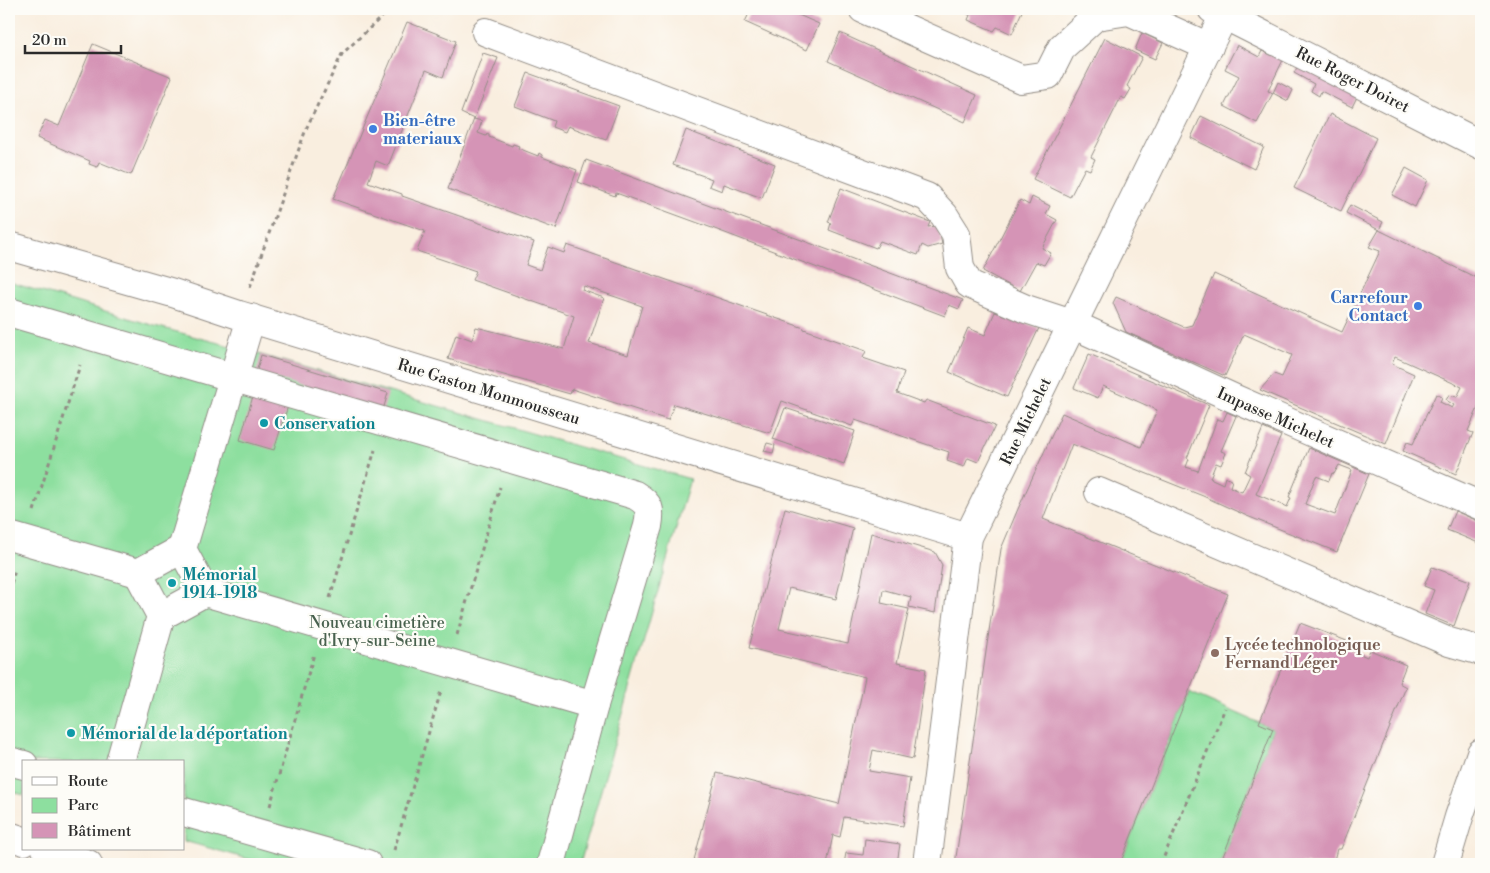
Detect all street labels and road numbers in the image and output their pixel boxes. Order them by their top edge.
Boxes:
street label: Rue Roger Doiret [1292,43,1413,117]
street label: Rue Gaston Monmousseau [395,355,582,429]
street label: Rue Michelet [996,374,1056,469]
street label: Impasse Michelet [1214,383,1338,453]

